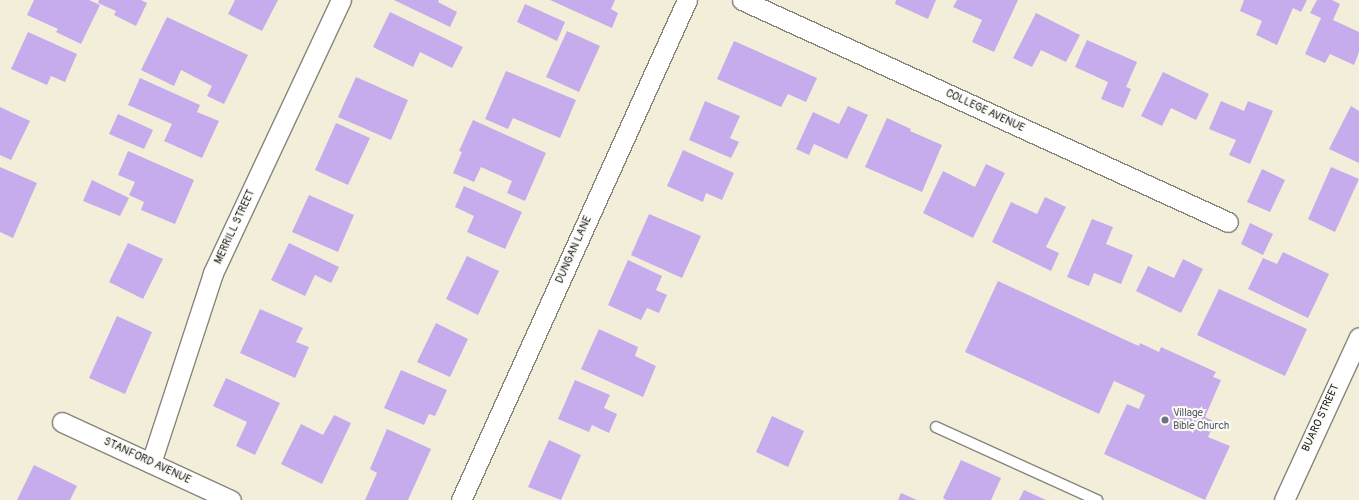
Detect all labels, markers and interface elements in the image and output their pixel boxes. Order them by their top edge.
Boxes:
street label: COLLEGE AVENUE [943,87,1027,135]
street label: MERRILL STREET [212,188,258,266]
street label: DUNGAN LANE [553,214,595,286]
street label: BUARO STREET [1300,382,1342,454]
place label: Village Bible Church [1173,407,1229,433]
marker: Village Bible Church [1160,415,1170,425]
street label: STANFORD AVENUE [101,435,193,487]

